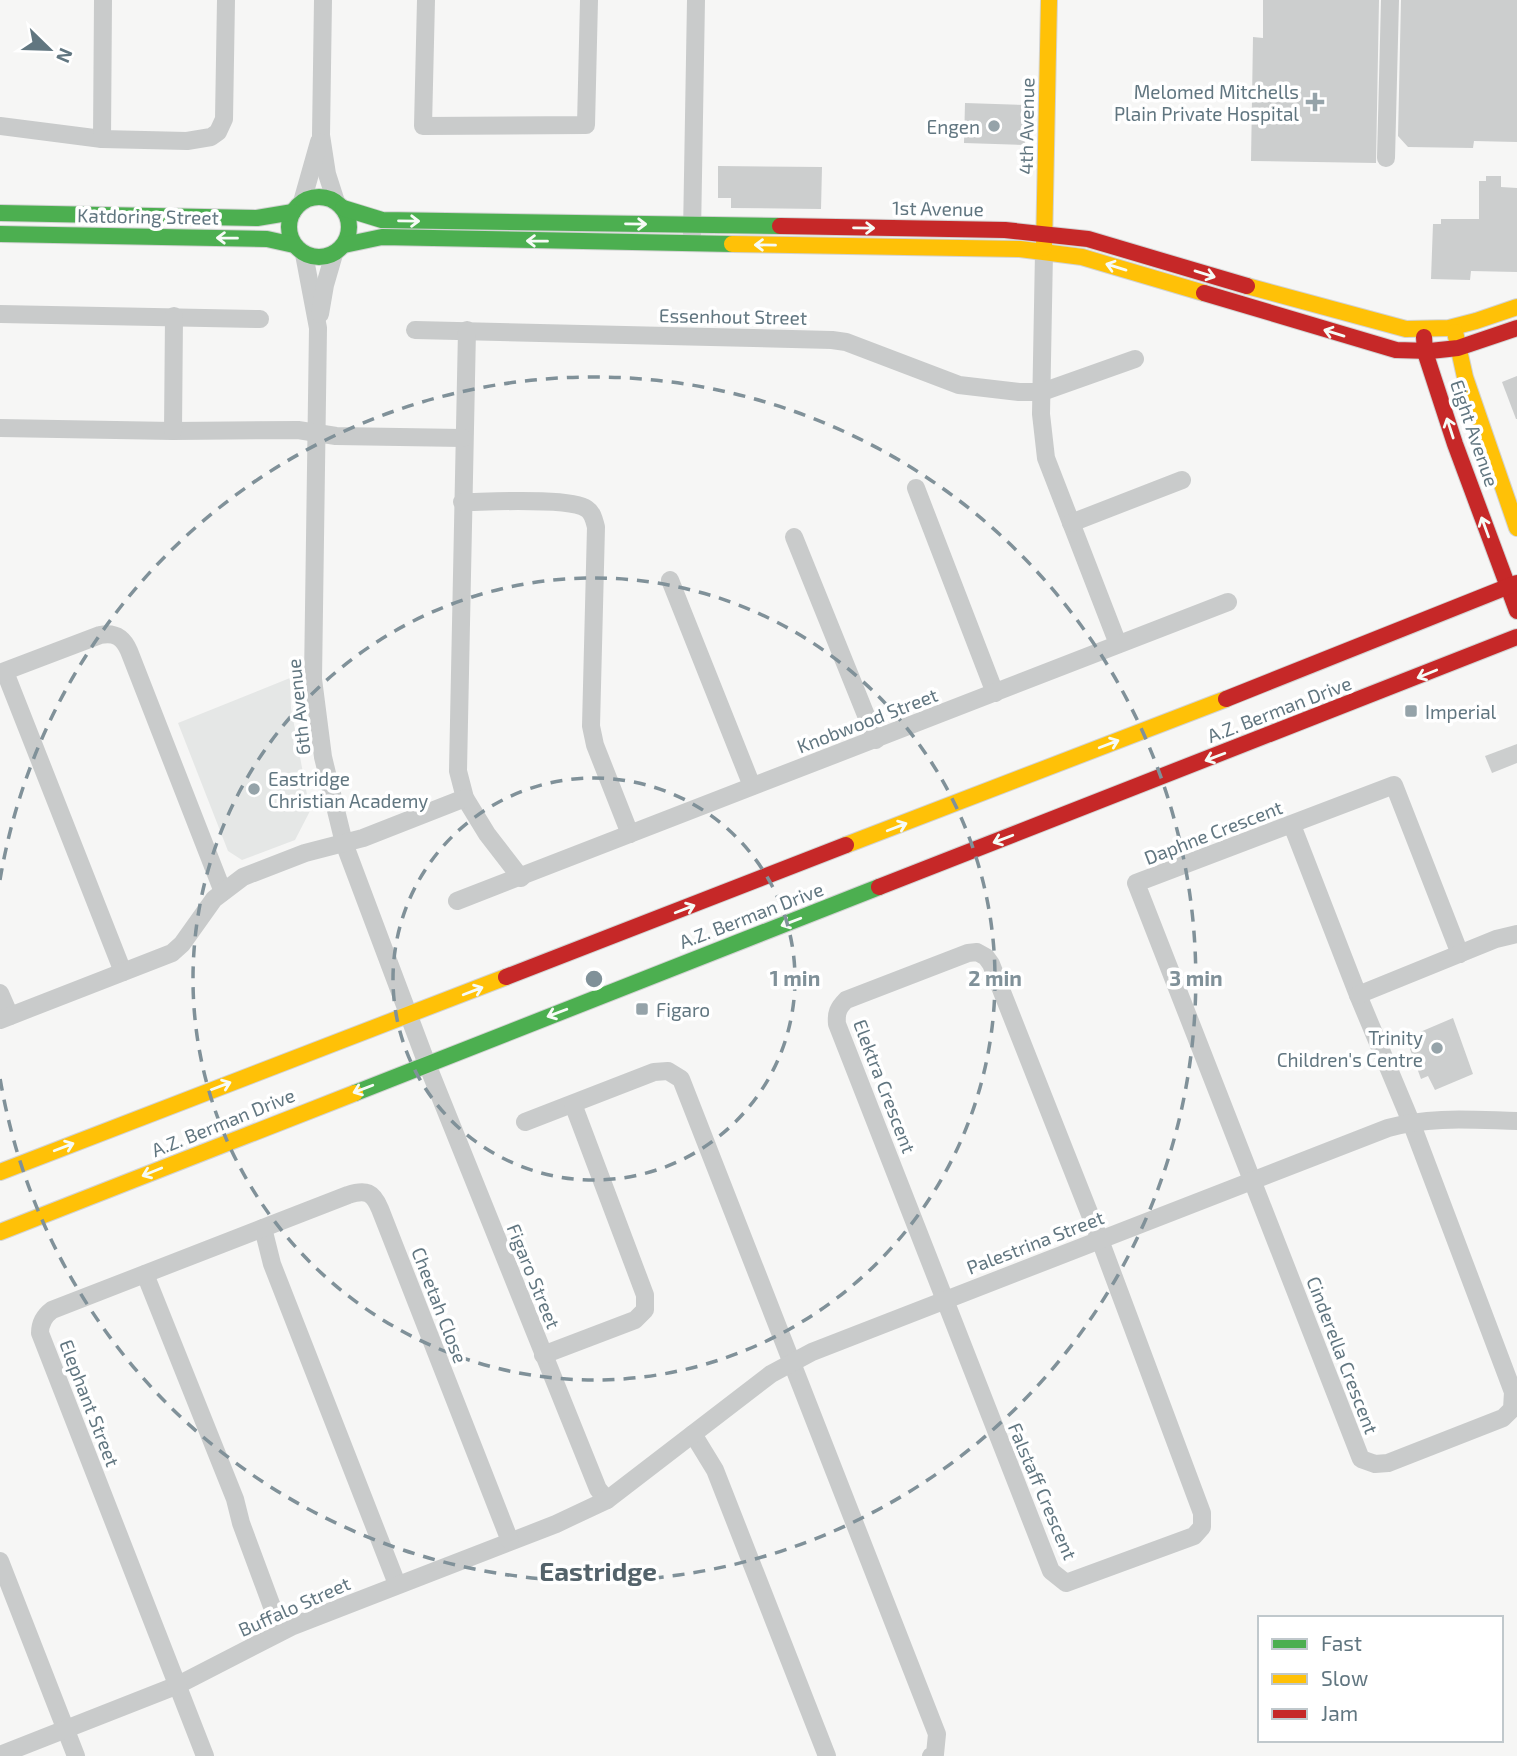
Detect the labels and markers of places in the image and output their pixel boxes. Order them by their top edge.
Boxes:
place label: Melomed Mitchells Plain Private Hospital [1114,80,1299,125]
marker: Melomed Mitchells Plain Private Hospital [1305,92,1325,112]
place label: Engen [927,115,980,138]
marker: Engen [986,118,1002,134]
place label: Imperial [1425,700,1497,723]
marker: Imperial [1403,703,1419,719]
place label: Eastridge Christian Academy [268,767,428,812]
marker: Eastridge Christian Academy [246,781,262,797]
centre of rings [582,967,606,991]
place label: Figaro [656,998,710,1021]
marker: Figaro [634,1001,650,1017]
place label: Trinity Children's Centre [1277,1026,1423,1071]
marker: Trinity Children's Centre [1429,1040,1445,1056]

